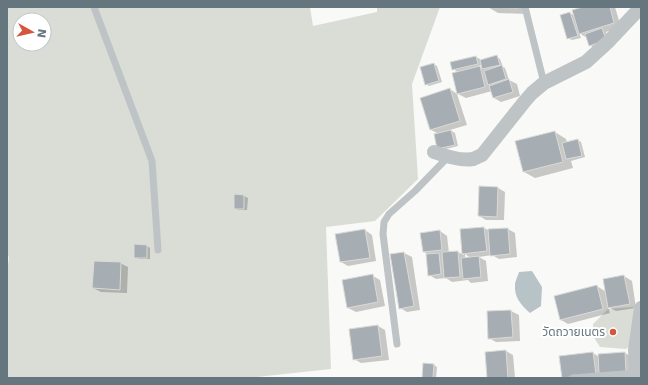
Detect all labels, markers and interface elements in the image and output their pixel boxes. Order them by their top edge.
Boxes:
north arrow [12,12,52,52]
text: N [34,28,48,39]
place label: วัดถวายเนตร [542,325,605,339]
marker: วัดถวายเนตร [608,327,618,337]

